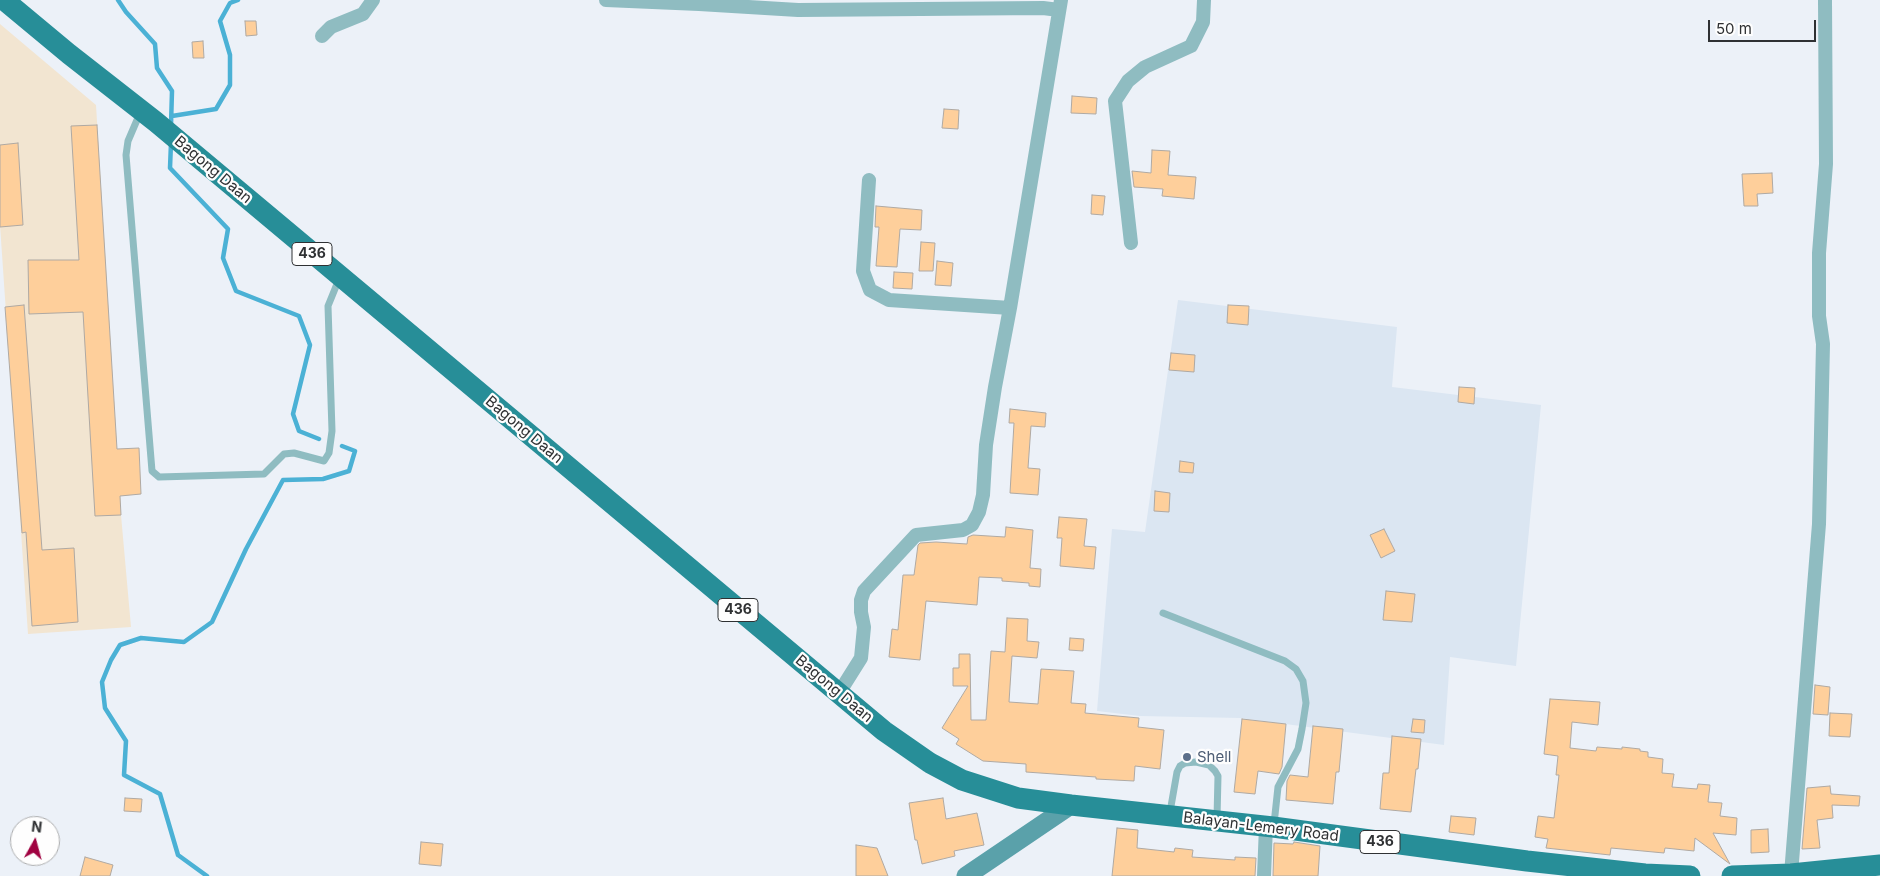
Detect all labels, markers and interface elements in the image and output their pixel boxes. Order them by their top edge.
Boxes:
scale bar [1710,10,1818,42]
text: 50 m [1716,19,1752,38]
street label: Bagong Daan [171,132,255,208]
road number: 436 [292,242,332,266]
street label: Bagong Daan [482,392,566,468]
road number: 436 [718,598,758,622]
street label: Bagong Daan [792,651,876,727]
place label: Shell [1197,748,1232,766]
marker: Shell [1181,751,1193,763]
street label: Balayan-Lemery Road [1182,809,1340,845]
north arrow [10,816,60,866]
text: N [30,818,43,836]
road number: 436 [1360,830,1400,854]

